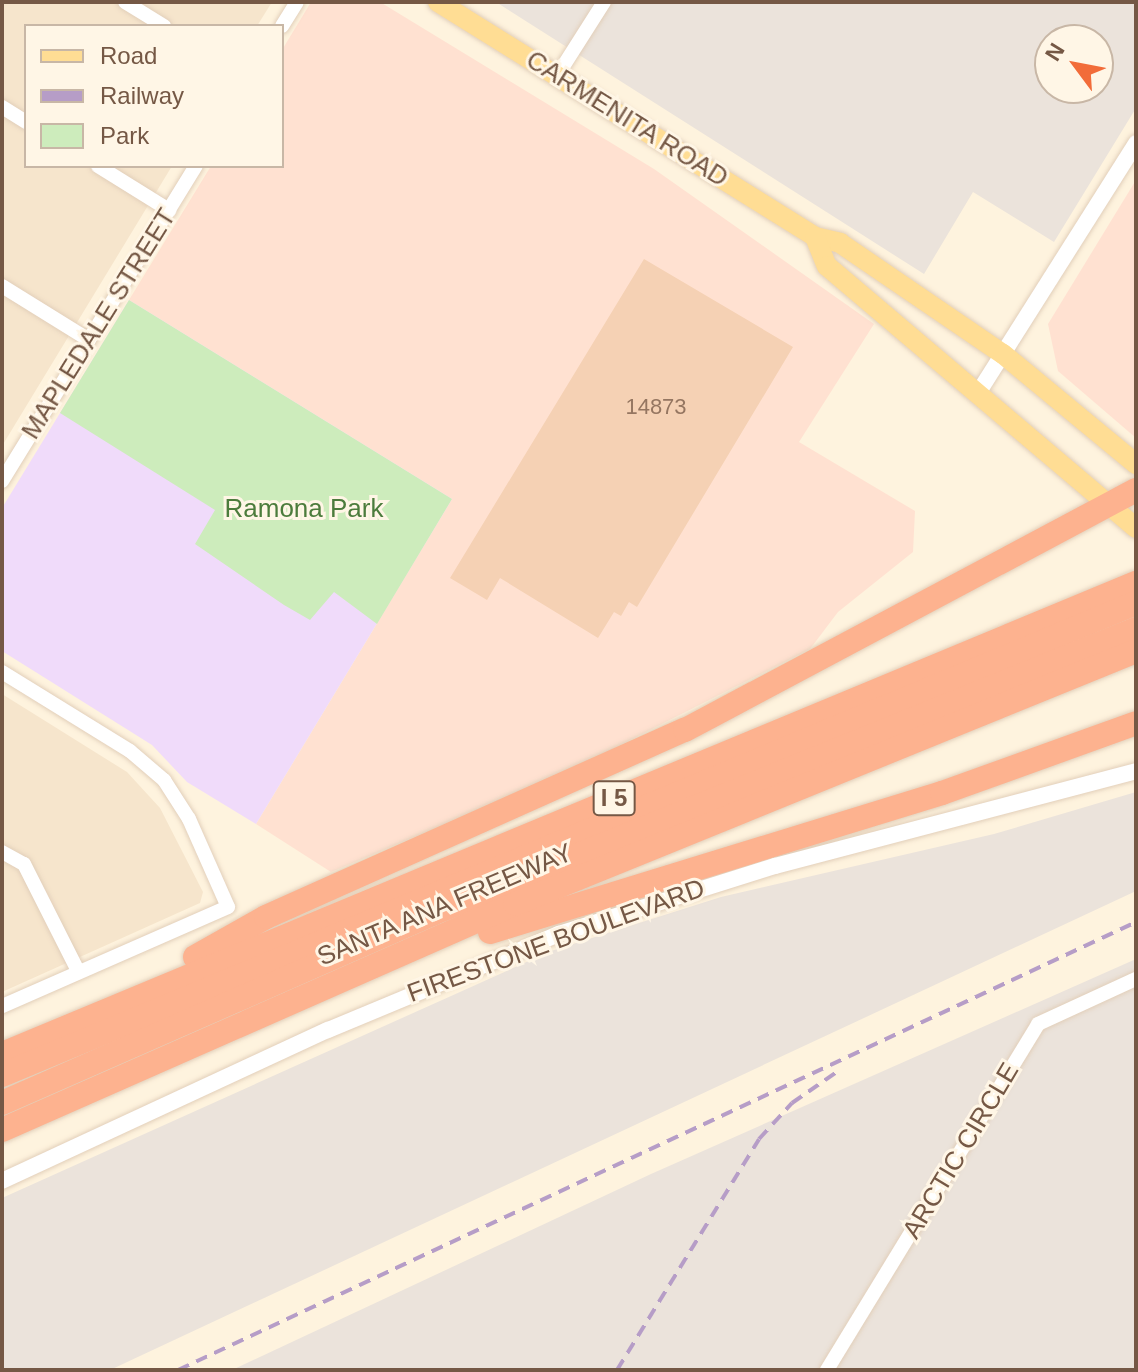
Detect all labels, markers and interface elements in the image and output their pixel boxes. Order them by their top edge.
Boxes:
legend [24,24,284,168]
north arrow [1034,24,1114,104]
text: N [1040,39,1070,65]
text: Road [100,42,157,69]
street label: CARMENITA ROAD [520,44,734,194]
text: Railway [100,82,184,109]
text: Park [100,122,149,149]
street label: MAPLEDALE STREET [15,203,183,445]
house number: 14873 [625,394,687,420]
park label: Ramona Park [225,493,383,525]
road number: I 5 [592,778,636,818]
street label: SANTA ANA FREEWAY [311,836,579,974]
street label: FIRESTONE BOULEVARD [403,873,709,1009]
street label: ARCTIC CIRCLE [896,1058,1026,1244]

